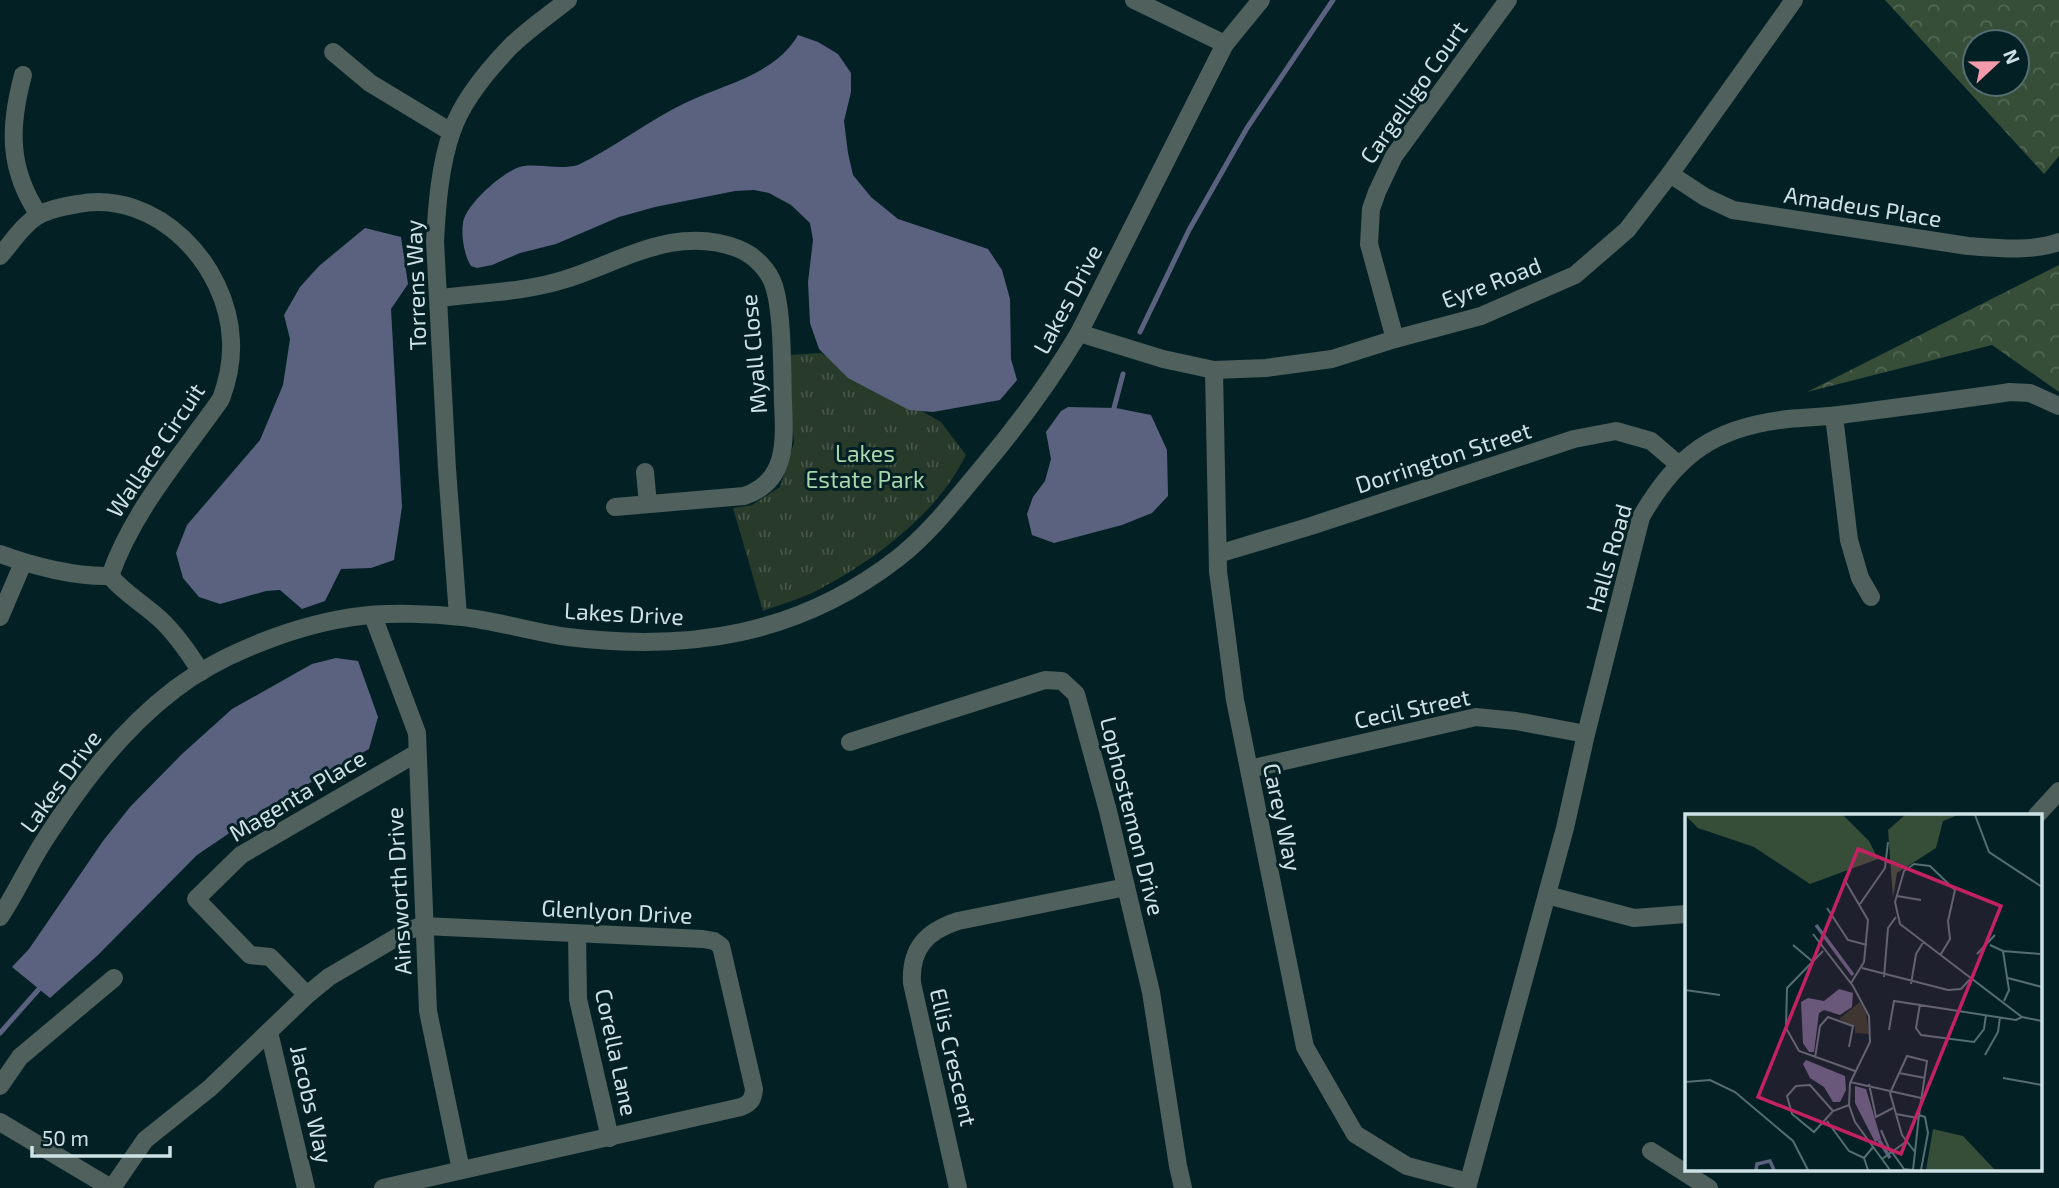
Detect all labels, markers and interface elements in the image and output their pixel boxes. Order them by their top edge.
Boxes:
street label: Cargelligo Court [1353,15,1473,169]
north arrow [1961,28,2031,98]
text: N [1999,46,2025,67]
street label: Amadeus Place [1782,180,1944,232]
street label: Torrens Way [399,219,431,351]
street label: Lakes Drive [1027,240,1107,358]
street label: Eyre Road [1437,250,1545,314]
street label: Myall Close [734,293,772,415]
street label: Wallace Circuit [100,378,210,522]
street label: Dorrington Street [1352,415,1535,499]
park label: Lakes Estate Park [805,439,925,493]
street label: Halls Road [1579,501,1637,615]
street label: Lakes Drive [564,596,684,630]
street label: Cecil Street [1352,682,1473,734]
street label: Lophostemon Drive [1095,714,1171,918]
street label: Lakes Drive [14,724,106,838]
street label: Magenta Place [224,743,370,847]
street label: Carey Way [1258,760,1308,874]
street label: Ainsworth Drive [380,806,416,976]
inset map [1685,814,2042,1170]
street label: Glenlyon Drive [541,893,693,929]
street label: Ellis Crescent [925,985,984,1129]
street label: Corella Lane [590,986,644,1118]
street label: Jacobs Way [285,1042,339,1166]
scale bar [32,1114,170,1158]
text: 50 m [42,1125,89,1150]

